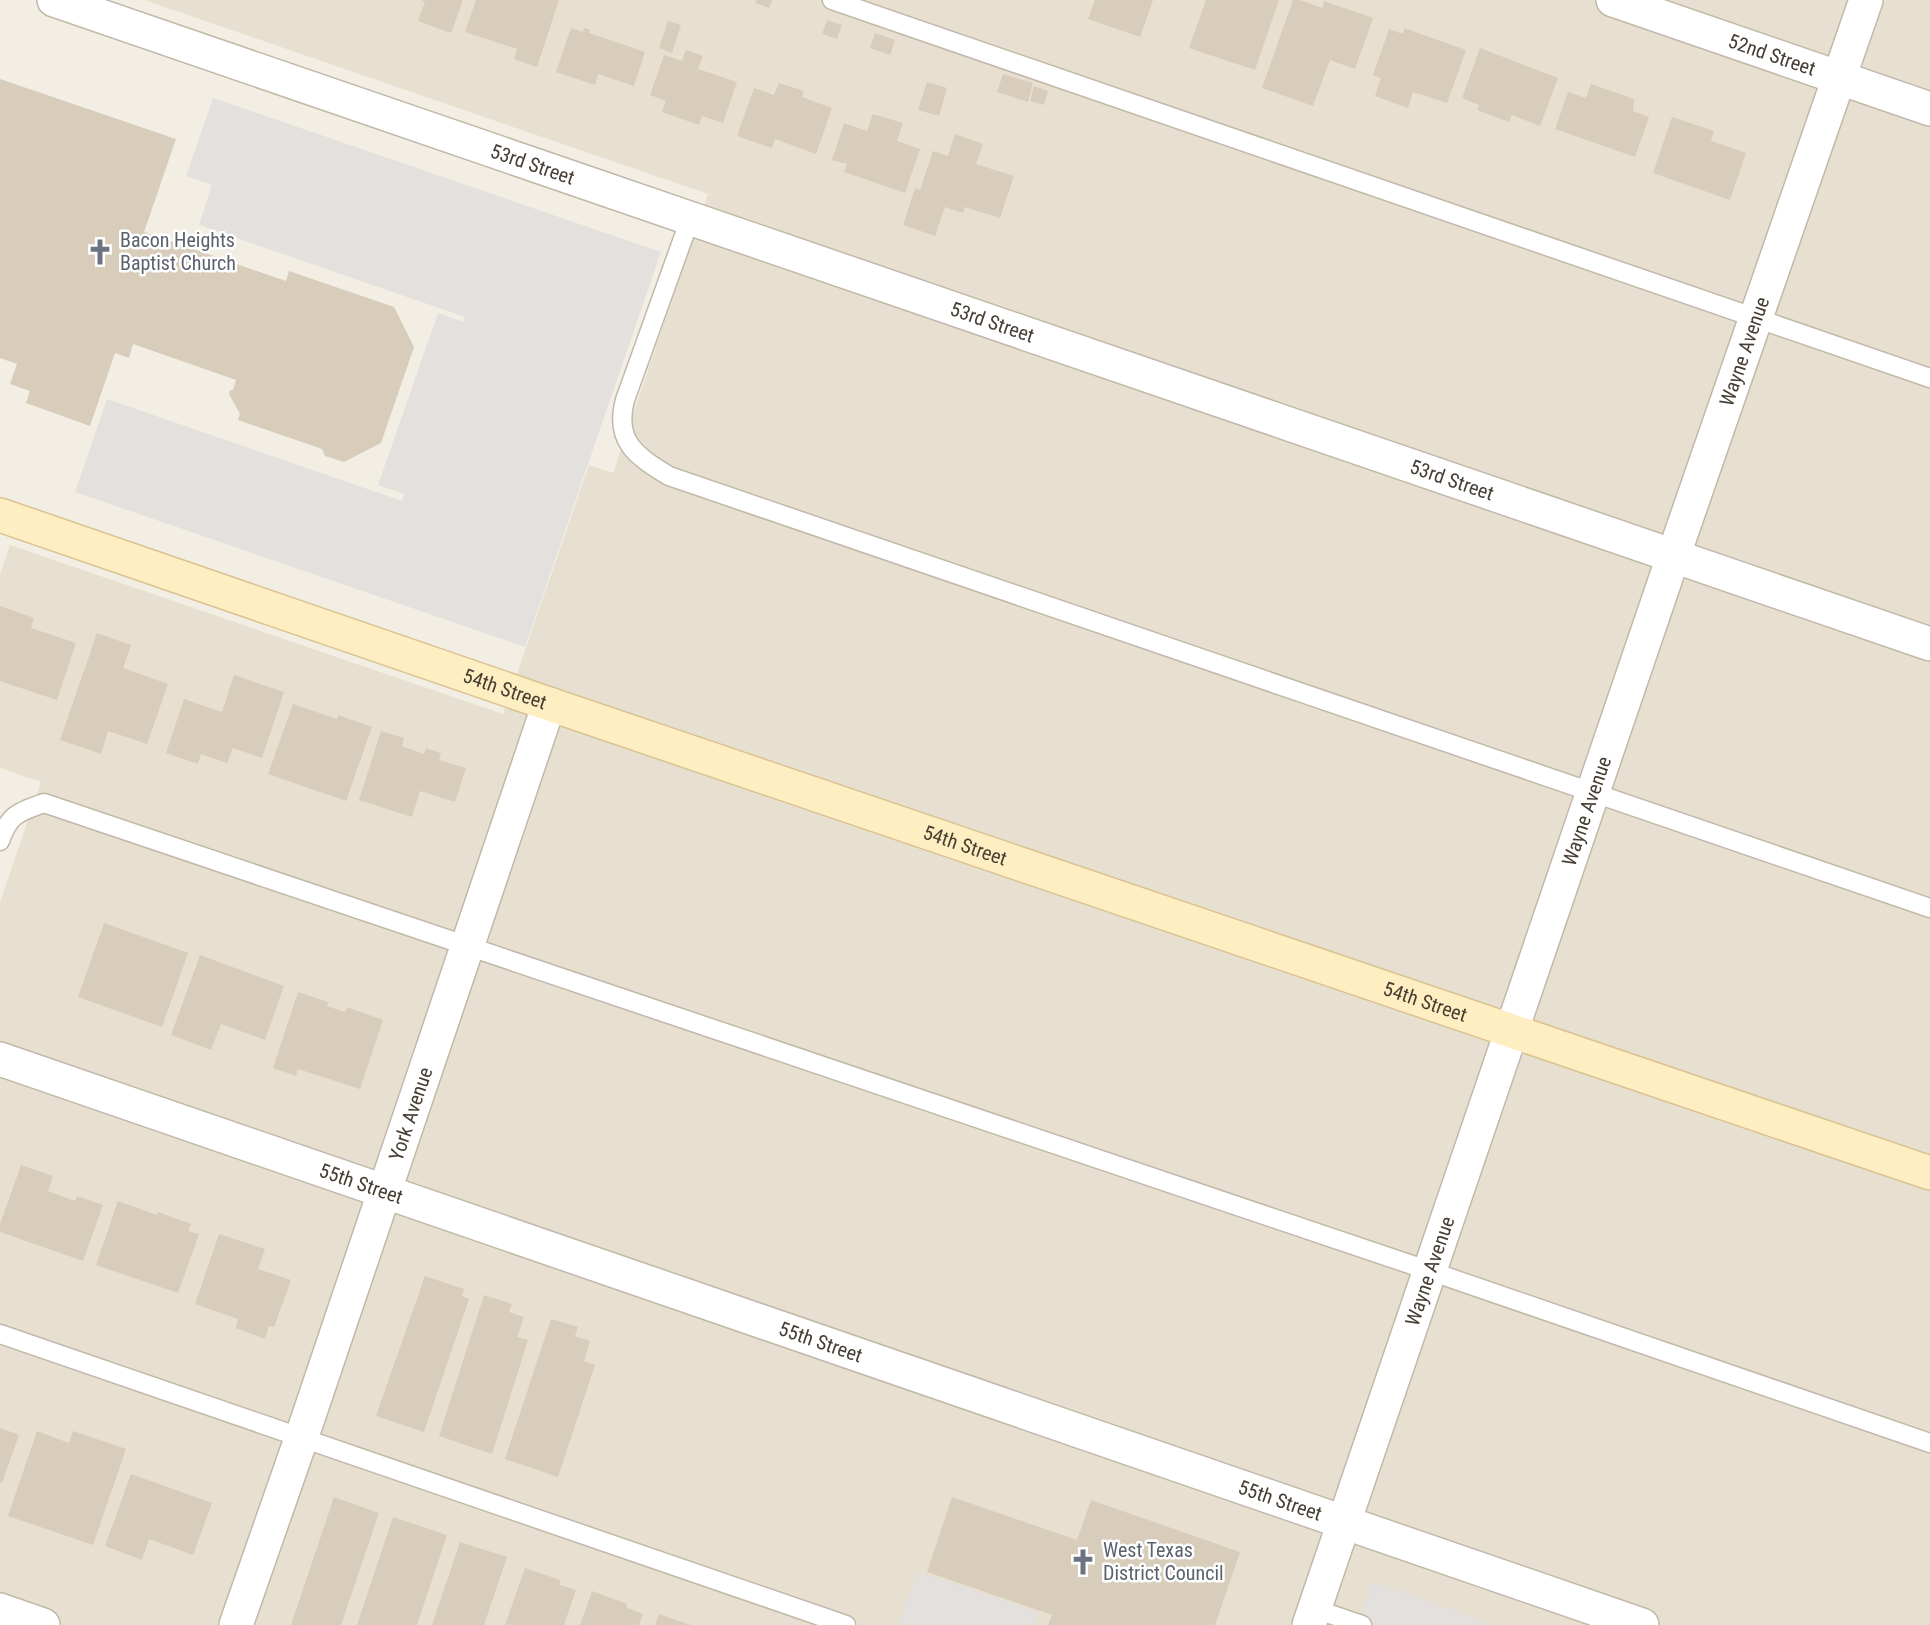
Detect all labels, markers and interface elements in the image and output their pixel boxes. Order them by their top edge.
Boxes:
street label: 52nd Street [1725,29,1819,81]
street label: 53rd Street [488,139,578,190]
place label: Bacon Heights Baptist Church [120,228,236,275]
church icon: Bacon Heights Baptist Church [85,237,115,267]
street label: Wayne Avenue [1714,294,1774,409]
street label: 53rd Street [947,297,1037,348]
street label: 53rd Street [1407,454,1497,505]
street label: 54th Street [460,663,550,714]
street label: Wayne Avenue [1557,753,1616,869]
street label: 54th Street [920,820,1010,871]
street label: 54th Street [1380,976,1470,1027]
street label: York Avenue [384,1064,438,1164]
street label: 55th Street [316,1158,406,1209]
street label: Wayne Avenue [1400,1213,1459,1329]
street label: 55th Street [776,1316,866,1367]
street label: 55th Street [1235,1475,1325,1526]
place label: West Texas District Council [1103,1538,1224,1585]
church icon: West Texas District Council [1068,1547,1098,1577]

